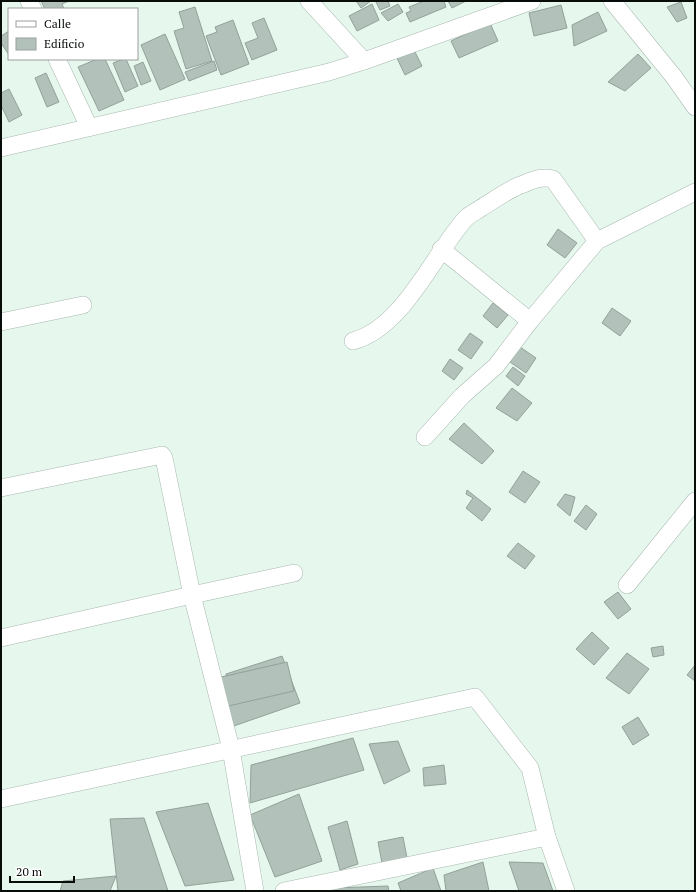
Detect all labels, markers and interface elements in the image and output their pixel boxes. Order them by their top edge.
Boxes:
legend [8,8,138,60]
text: Calle [44,16,71,31]
text: Edificio [44,36,85,51]
scale bar [10,858,74,884]
text: 20 m [16,864,43,879]

